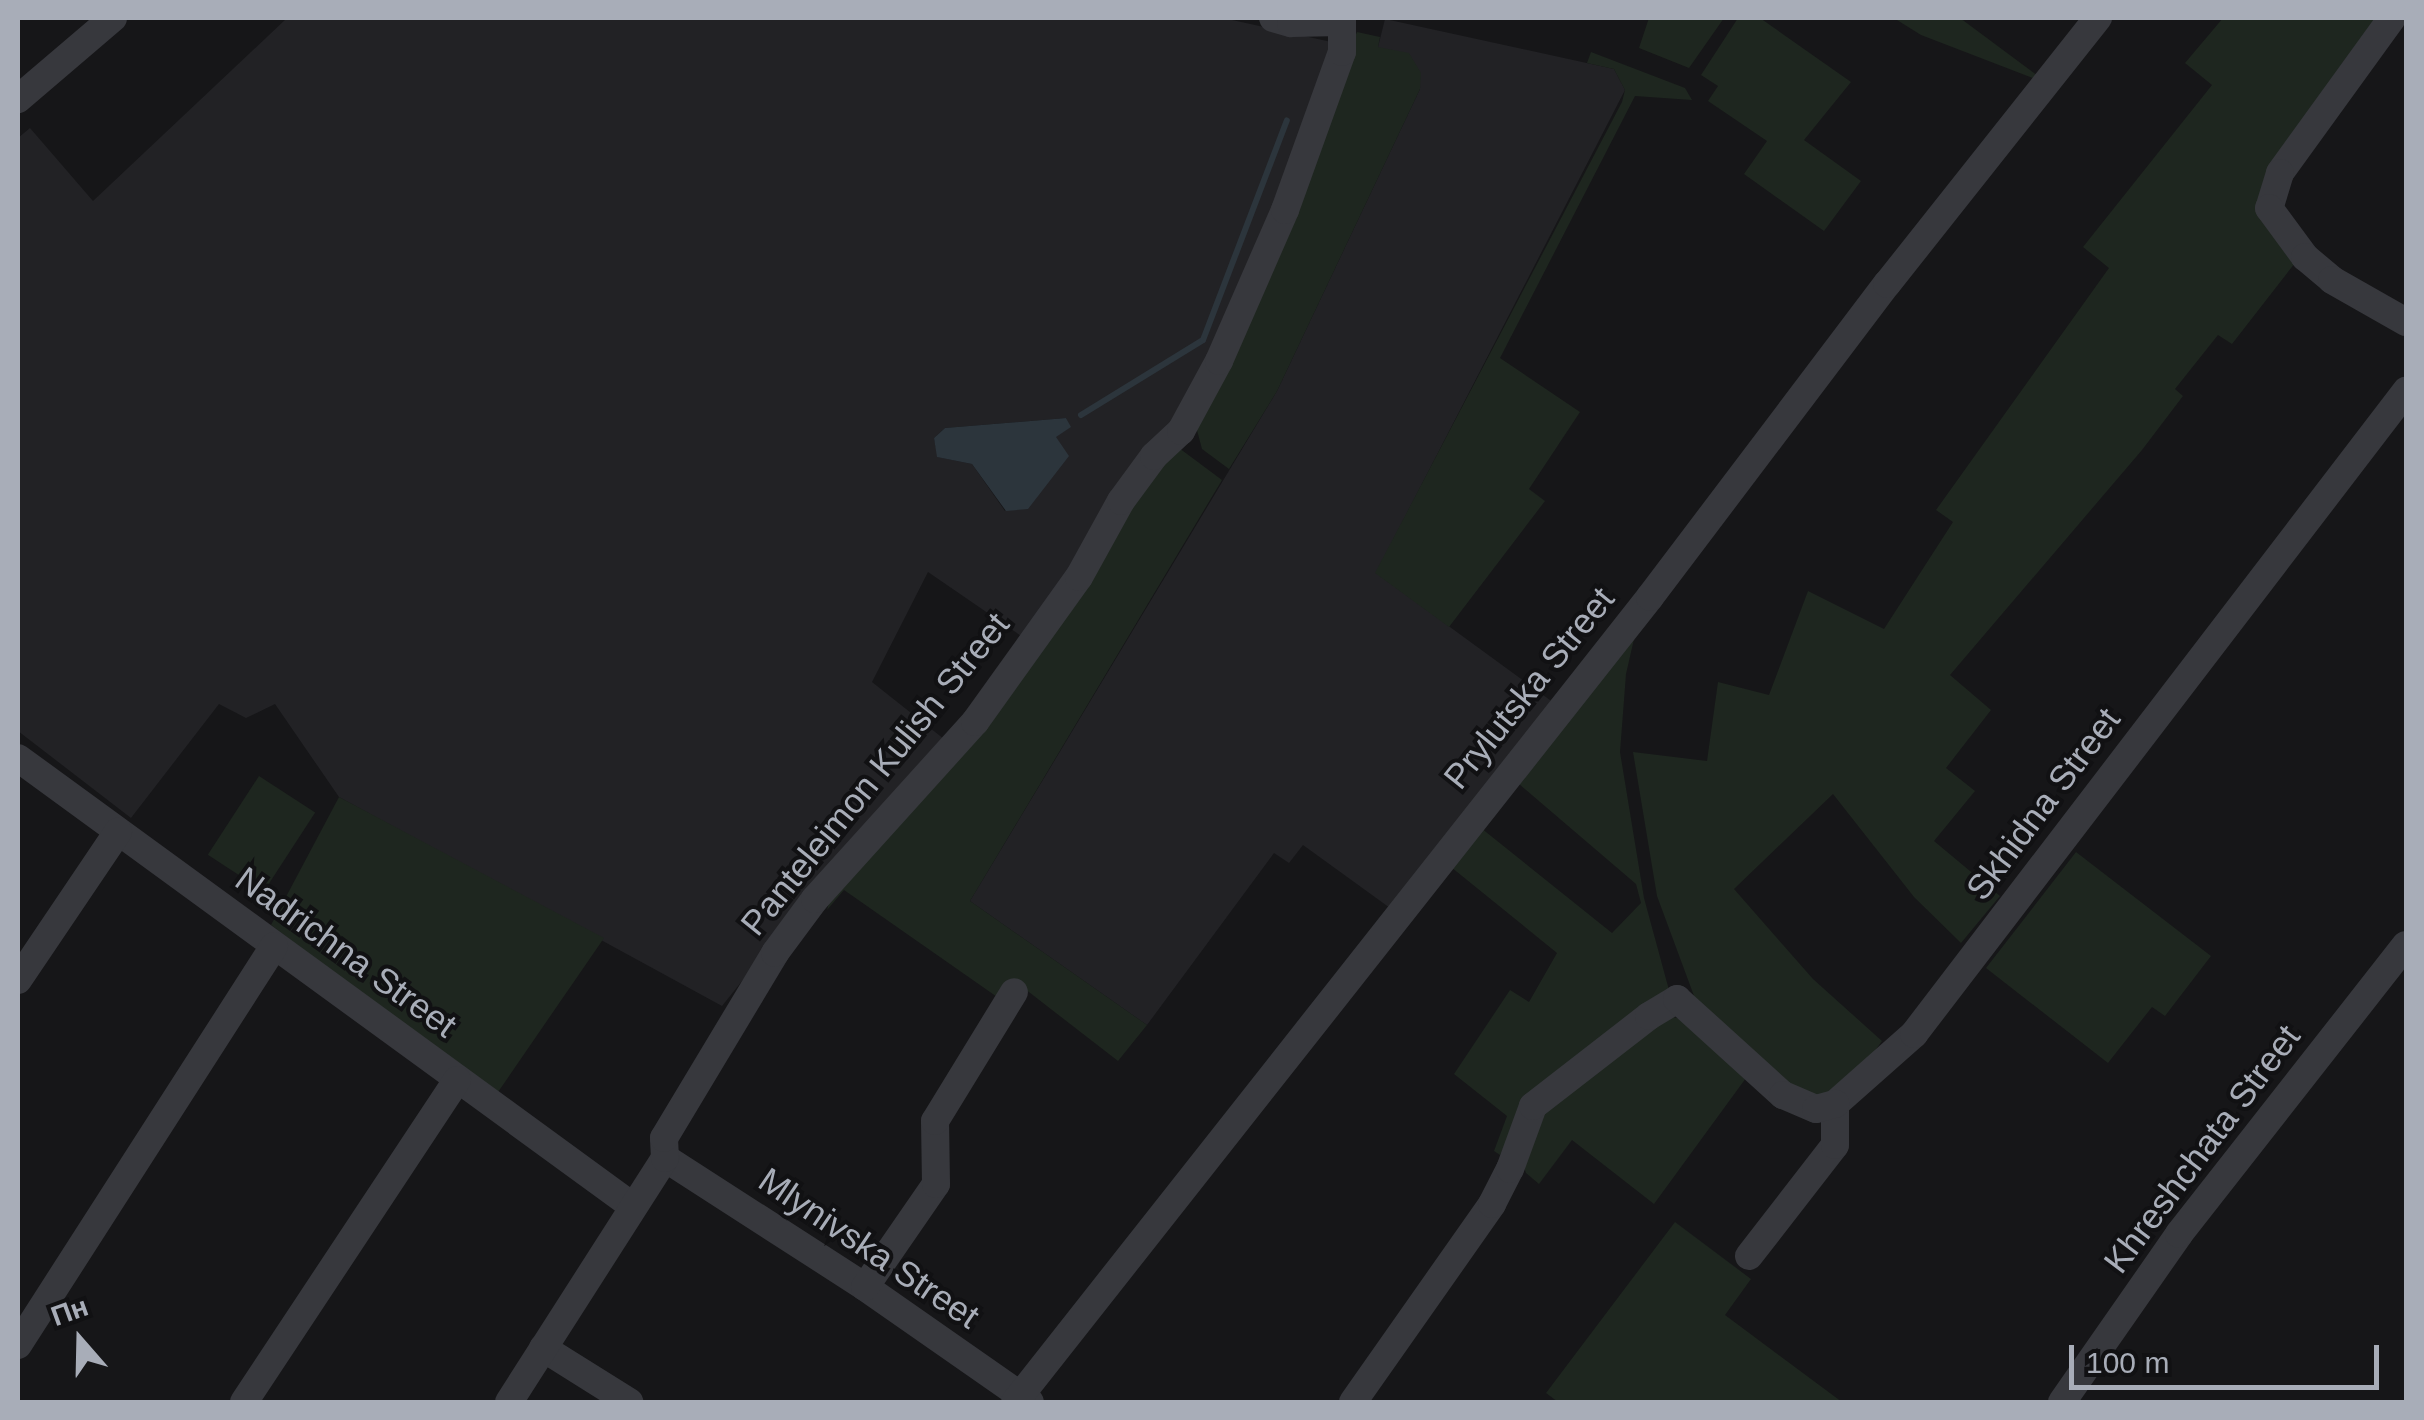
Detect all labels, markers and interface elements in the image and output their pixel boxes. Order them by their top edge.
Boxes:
street label: Prylutska Street [1435,579,1623,797]
street label: Panteleimon Kulish Street [732,604,1018,944]
street label: Skhidna Street [1957,700,2129,908]
street label: Nadrichna Street [227,858,465,1046]
street label: Khreshchata Street [2095,1017,2309,1281]
street label: Mlynivska Street [751,1159,987,1337]
north arrow [30,1290,130,1390]
text: Пн [47,1290,92,1332]
scale bar [2074,1325,2384,1387]
text: 100 m [2086,1346,2169,1379]

